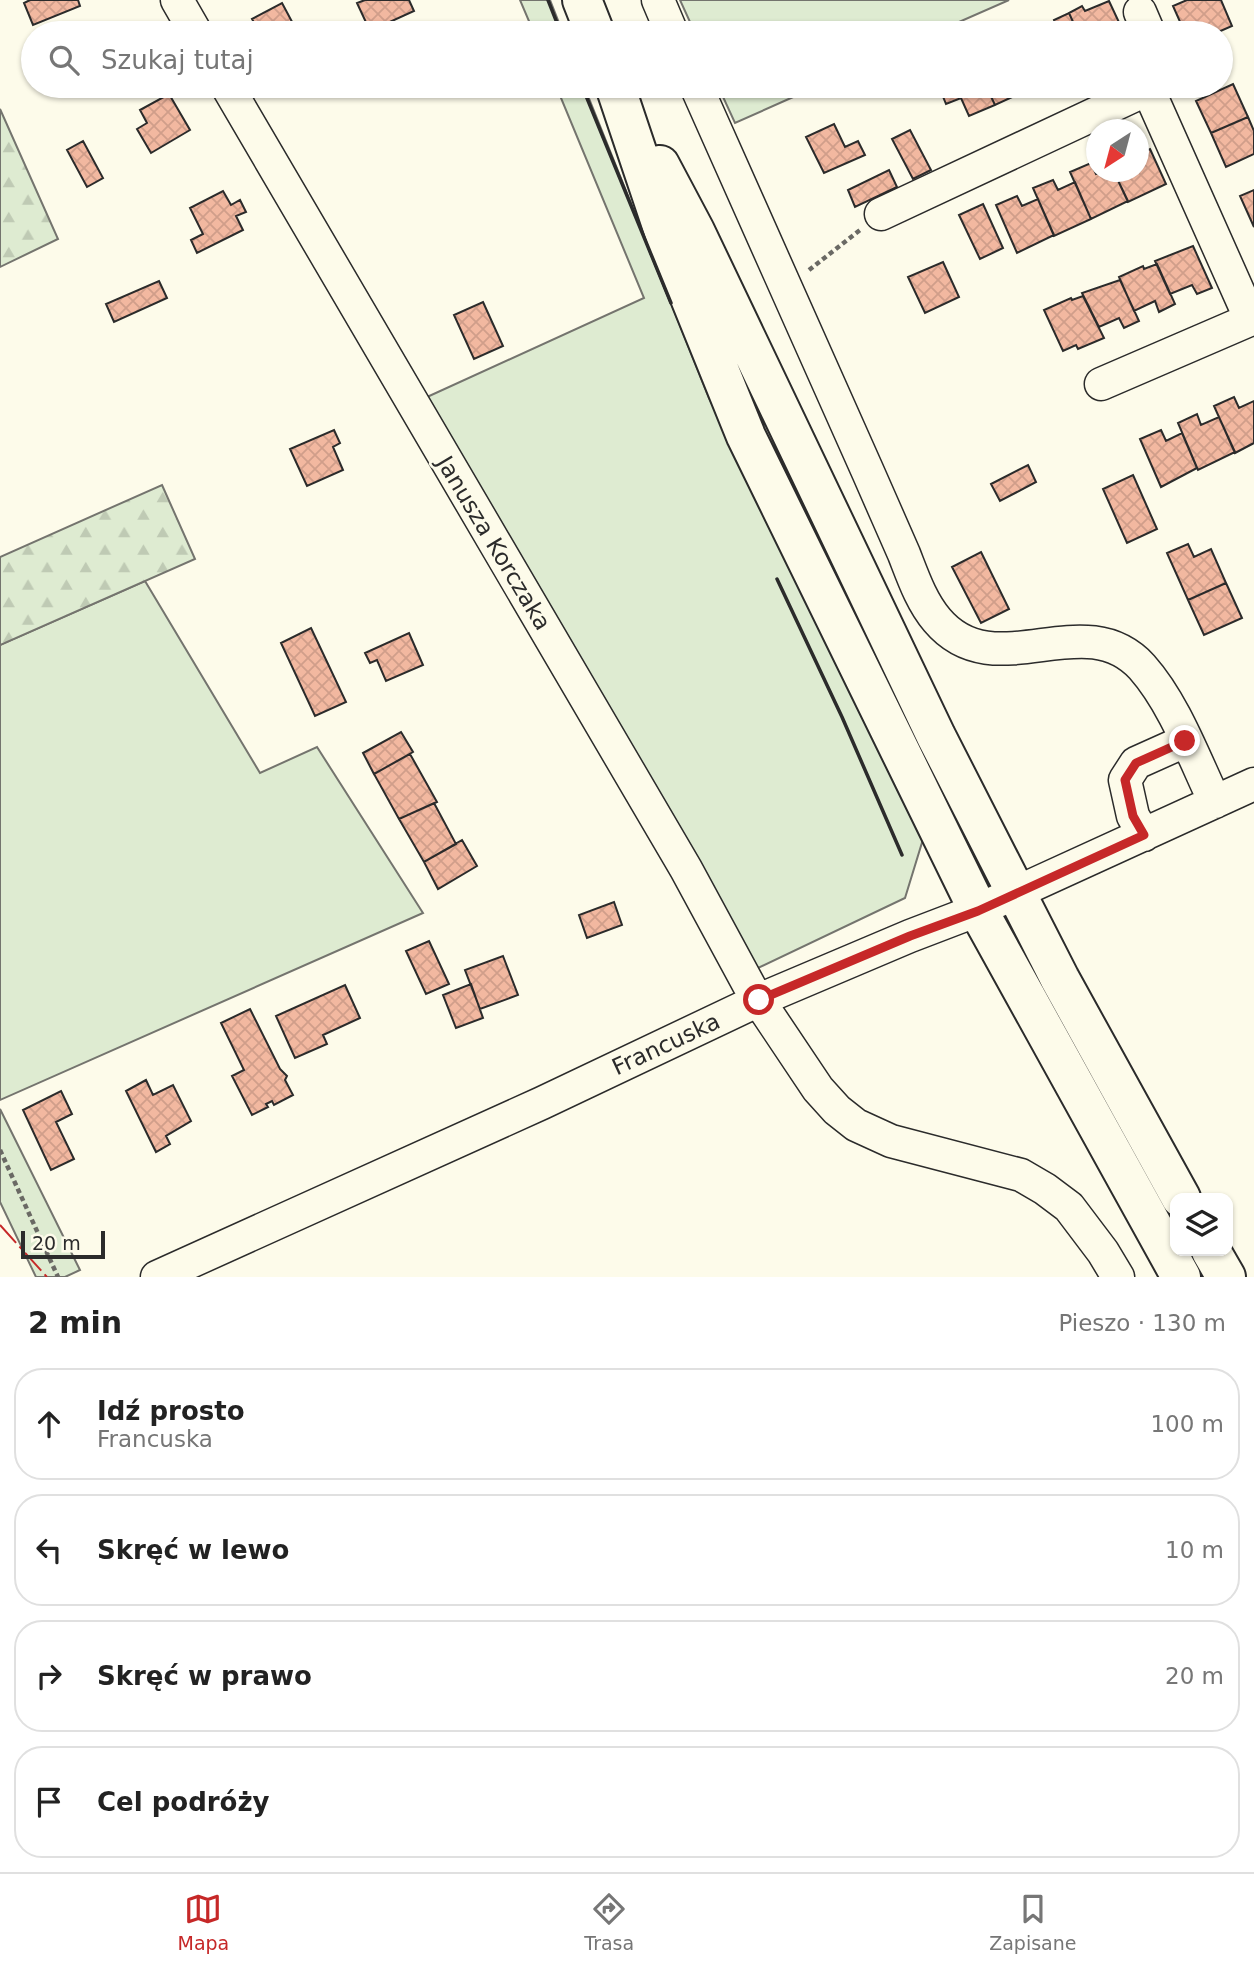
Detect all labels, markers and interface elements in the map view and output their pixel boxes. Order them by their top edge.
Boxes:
search box [21,21,1233,98]
icon: search [45,41,83,79]
text: Szukaj tutaj [101,45,254,75]
north arrow [1086,119,1149,182]
street label: Janusza Korczaka [431,450,556,635]
route end [1169,725,1200,756]
route start [743,984,774,1015]
street label: Francuska [608,1008,724,1080]
map controls [1170,1193,1233,1256]
button: layers [1170,1193,1233,1256]
scale bar [21,1228,105,1260]
text: 20 m [32,1232,81,1254]
text: 2 min [28,1305,122,1340]
text: Pieszo · 130 m [1058,1310,1226,1336]
text: Idź prosto [97,1396,245,1426]
icon: ahead [30,1405,68,1443]
text: 100 m [1150,1411,1224,1437]
text: Francuska [97,1426,213,1452]
icon: left [30,1531,68,1569]
text: Skręć w lewo [97,1535,289,1565]
text: 10 m [1165,1537,1224,1563]
icon: right [30,1657,68,1695]
text: Skręć w prawo [97,1661,312,1691]
text: 20 m [1165,1663,1224,1689]
icon: arrive [30,1783,68,1821]
text: Cel podróży [97,1787,270,1817]
tab: Mapa [178,1890,229,1954]
tab: Trasa [584,1890,634,1954]
tab: Zapisane [989,1890,1076,1954]

